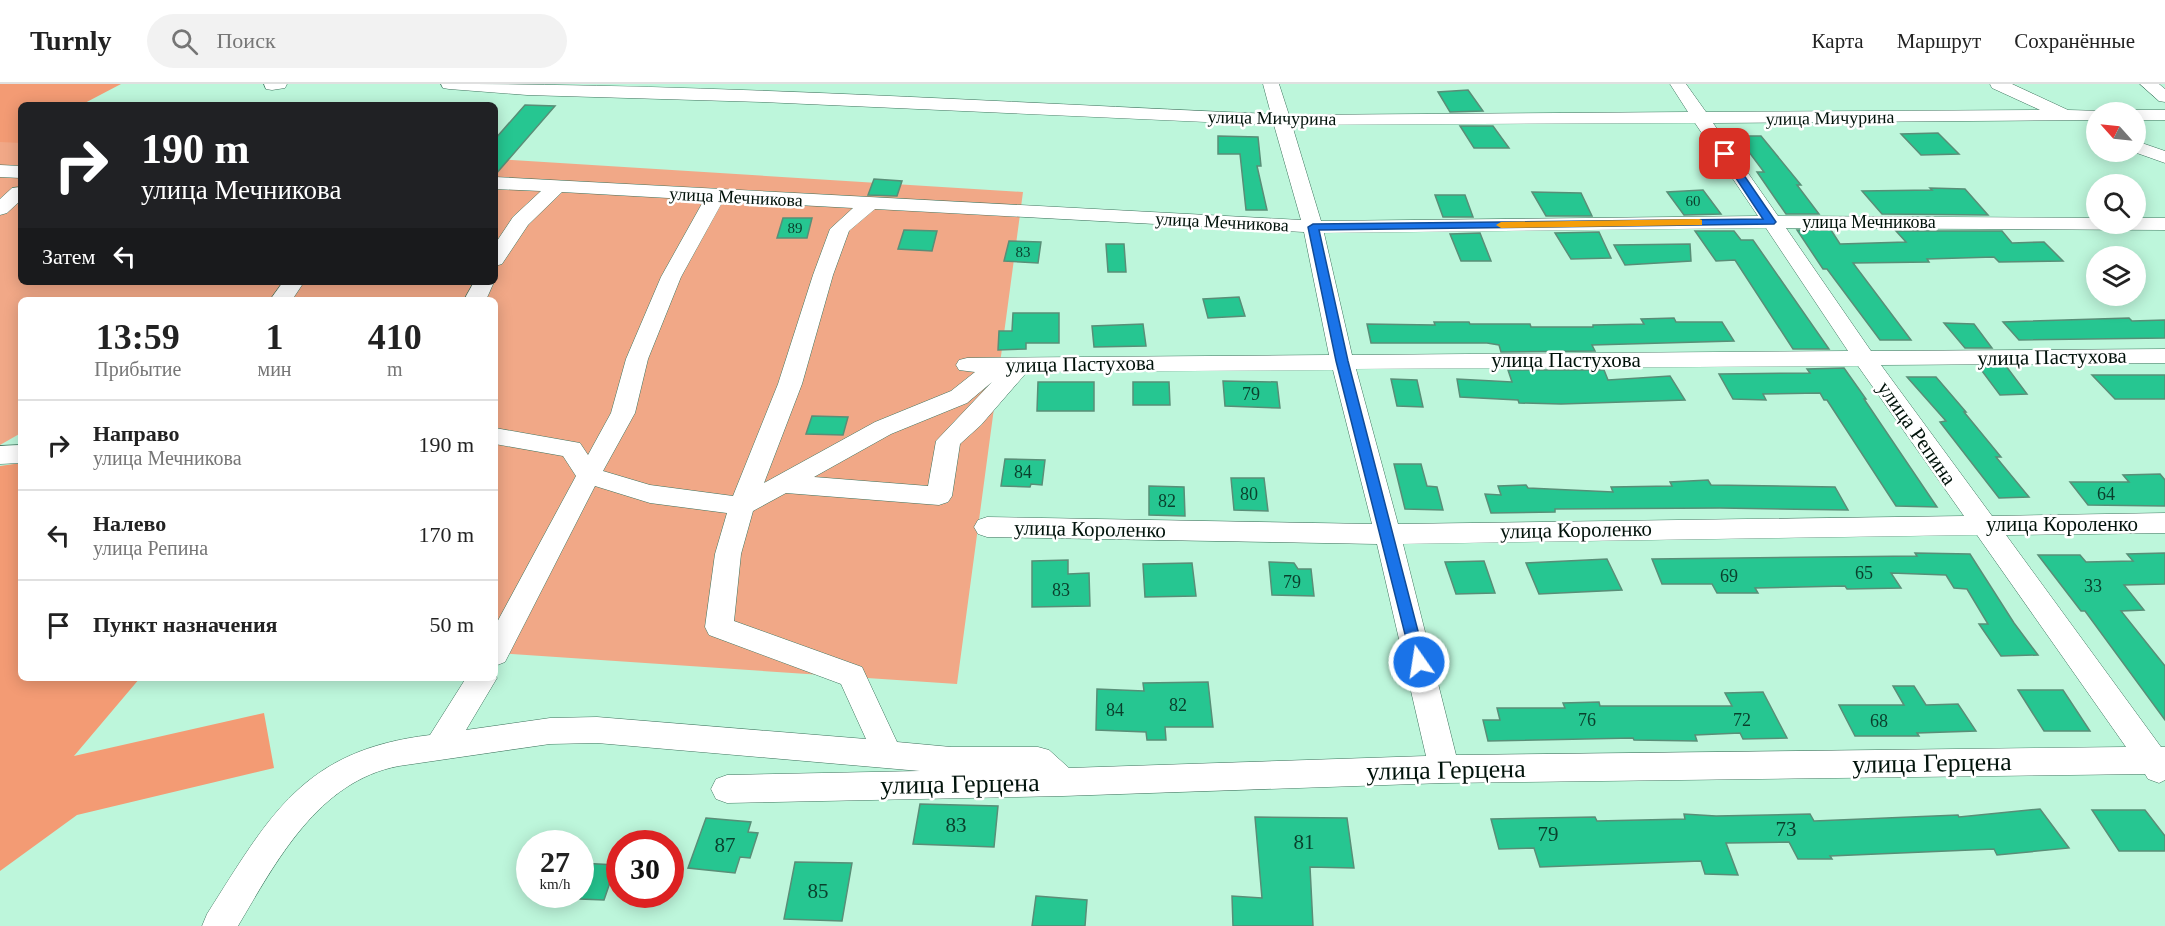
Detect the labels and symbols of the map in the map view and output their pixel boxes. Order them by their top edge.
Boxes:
north arrow [2086,102,2146,162]
street label: улица Мичурина [1207,107,1337,129]
street label: улица Мичурина [1765,107,1895,129]
pin [1699,128,1750,179]
street label: улица Мечникова [669,184,803,210]
house number: 60 [1686,193,1701,209]
street label: улица Мечникова [1155,209,1289,235]
street label: улица Мечникова [1802,212,1936,232]
house number: 89 [788,220,803,236]
house number: 83 [1016,244,1031,260]
street label: улица Пастухова [1977,344,2128,370]
street label: улица Пастухова [1491,348,1641,372]
street label: улица Пастухова [1005,351,1156,377]
street label: улица Репина [1873,377,1962,490]
house number: 79 [1242,384,1260,404]
house number: 84 [1014,462,1032,482]
house number: 80 [1240,484,1258,504]
house number: 64 [2097,484,2115,504]
house number: 82 [1158,491,1176,511]
street label: улица Короленко [1986,512,2138,536]
street label: улица Короленко [1014,516,1166,542]
street label: улица Короленко [1500,517,1652,543]
house number: 65 [1855,563,1873,583]
house number: 69 [1720,566,1738,586]
house number: 79 [1283,572,1301,592]
house number: 33 [2084,576,2102,596]
house number: 83 [1052,580,1070,600]
position arrow [1387,630,1451,694]
house number: 82 [1169,695,1187,715]
house number: 84 [1106,700,1124,720]
house number: 76 [1578,710,1596,730]
house number: 72 [1733,710,1751,730]
house number: 68 [1870,711,1888,731]
street label: улица Герцена [1852,747,2012,779]
street label: улица Герцена [1366,754,1526,786]
street label: улица Герцена [880,768,1040,800]
house number: 83 [946,813,967,837]
house number: 73 [1776,817,1797,841]
house number: 79 [1538,822,1559,846]
speed limit sign: 30 [606,830,684,908]
house number: 81 [1294,830,1315,854]
house number: 87 [715,833,736,857]
house number: 85 [808,879,829,903]

